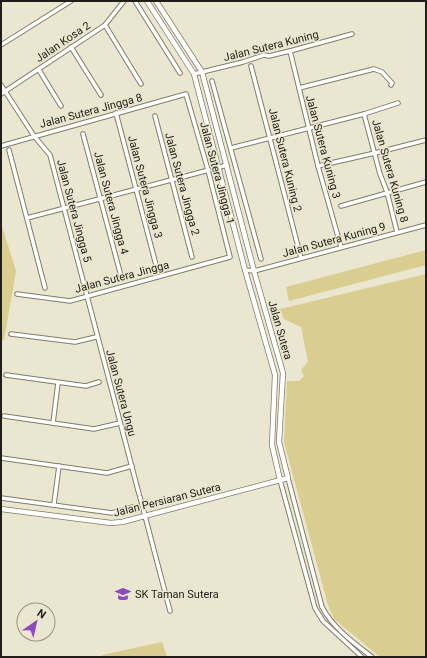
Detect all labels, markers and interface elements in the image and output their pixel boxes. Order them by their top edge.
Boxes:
street label: Jalan Kosa 2 [33,19,93,65]
street label: Jalan Sutera Kuning [222,28,320,64]
street label: Jalan Sutera Jingga 8 [38,91,144,131]
street label: Jalan Sutera Kuning 3 [303,94,343,200]
street label: Jalan Sutera Kuning 2 [266,107,304,213]
street label: Jalan Sutera Kuning 8 [369,118,411,224]
street label: Jalan Sutera Jingga 1 [197,120,237,226]
street label: Jalan Sutera Jingga 2 [162,131,202,237]
street label: Jalan Sutera Jingga 3 [125,134,165,240]
street label: Jalan Sutera Jingga 4 [91,150,131,256]
street label: Jalan Sutera Jingga 5 [54,158,94,264]
street label: Jalan Sutera Kuning 9 [281,220,387,260]
street label: Jalan Sutera Jingga [74,258,171,296]
street label: Jalan Sutera [265,299,295,361]
street label: Jalan Sutera Ungu [103,348,139,438]
street label: Jalan Persiaran Sutera [112,480,222,520]
school or university icon: SK Taman Sutera [114,585,132,603]
place label: SK Taman Sutera [135,588,219,601]
north arrow [16,602,56,642]
text: N [34,607,48,622]

